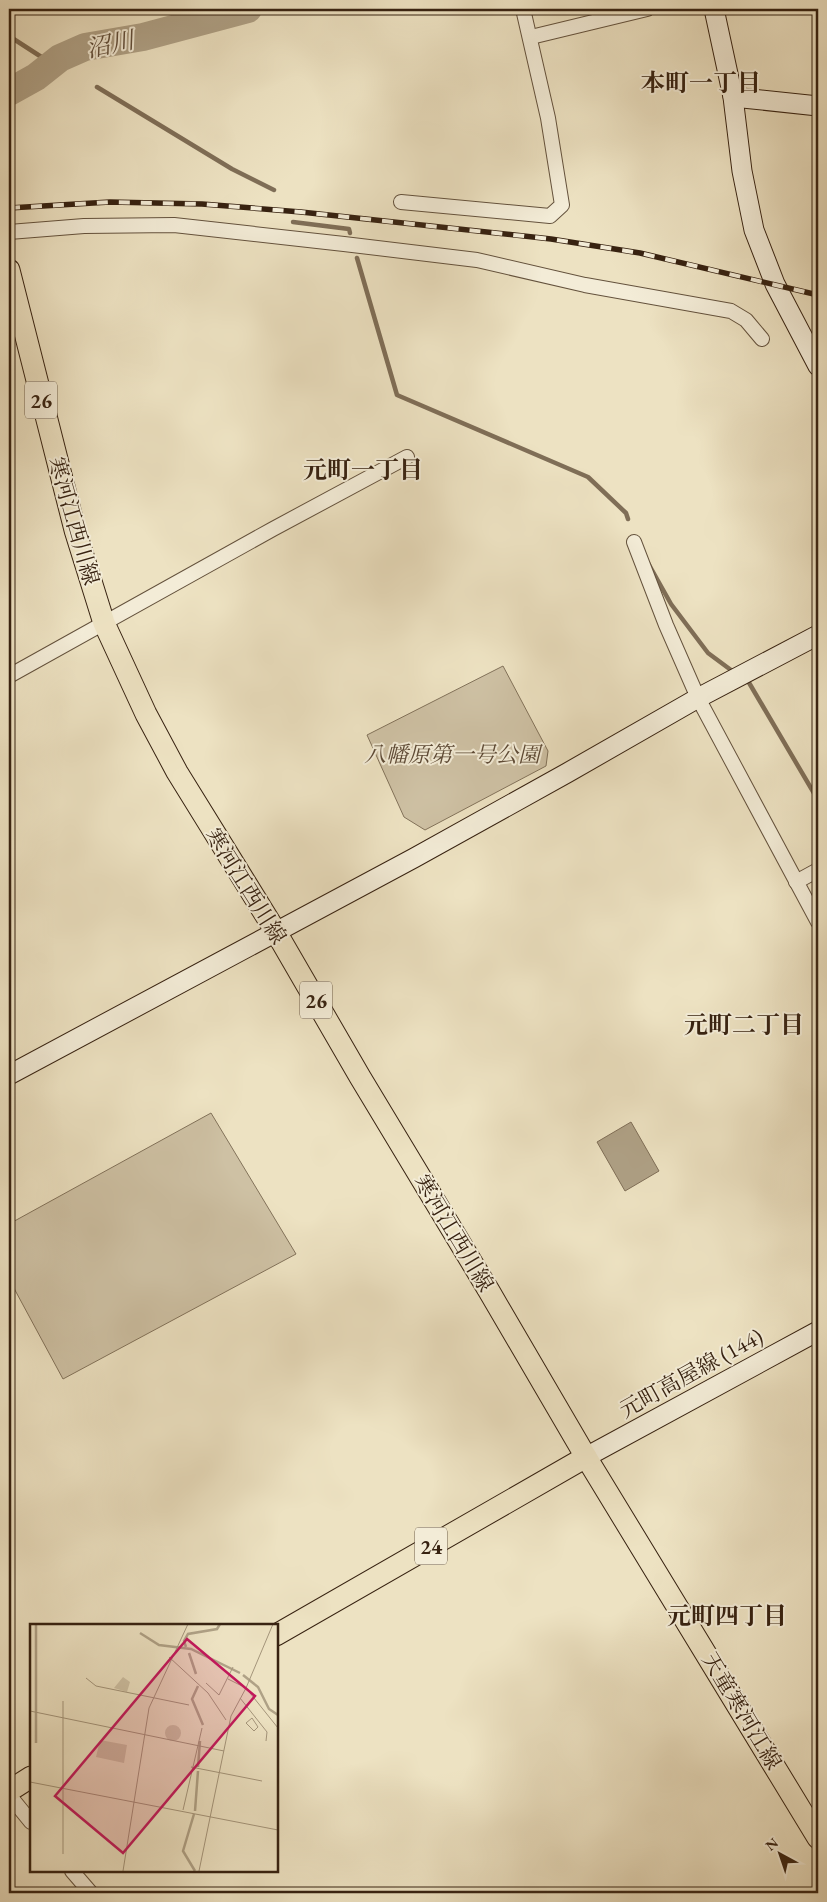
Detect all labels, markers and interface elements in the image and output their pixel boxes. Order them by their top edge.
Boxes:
water label: 沼川 [83,23,140,64]
district label: 本町一丁目 [641,67,761,98]
road number: 26 [25,382,57,418]
street label: 寒河江西川線 [42,454,106,588]
district label: 元町一丁目 [303,454,423,485]
park label: 八幡原第一号公園 [364,740,543,769]
street label: 寒河江西川線 [199,822,293,950]
road number: 26 [300,982,332,1018]
district label: 元町二丁目 [684,1009,804,1040]
street label: 寒河江西川線 [408,1169,500,1297]
street label: 元町高屋線 (144) [614,1322,768,1424]
road number: 24 [415,1528,447,1564]
district label: 元町四丁目 [667,1600,787,1631]
inset map [30,1624,278,1872]
street label: 天童寒河江線 [696,1647,788,1775]
north arrow [754,1830,804,1880]
text: N [762,1833,782,1855]

